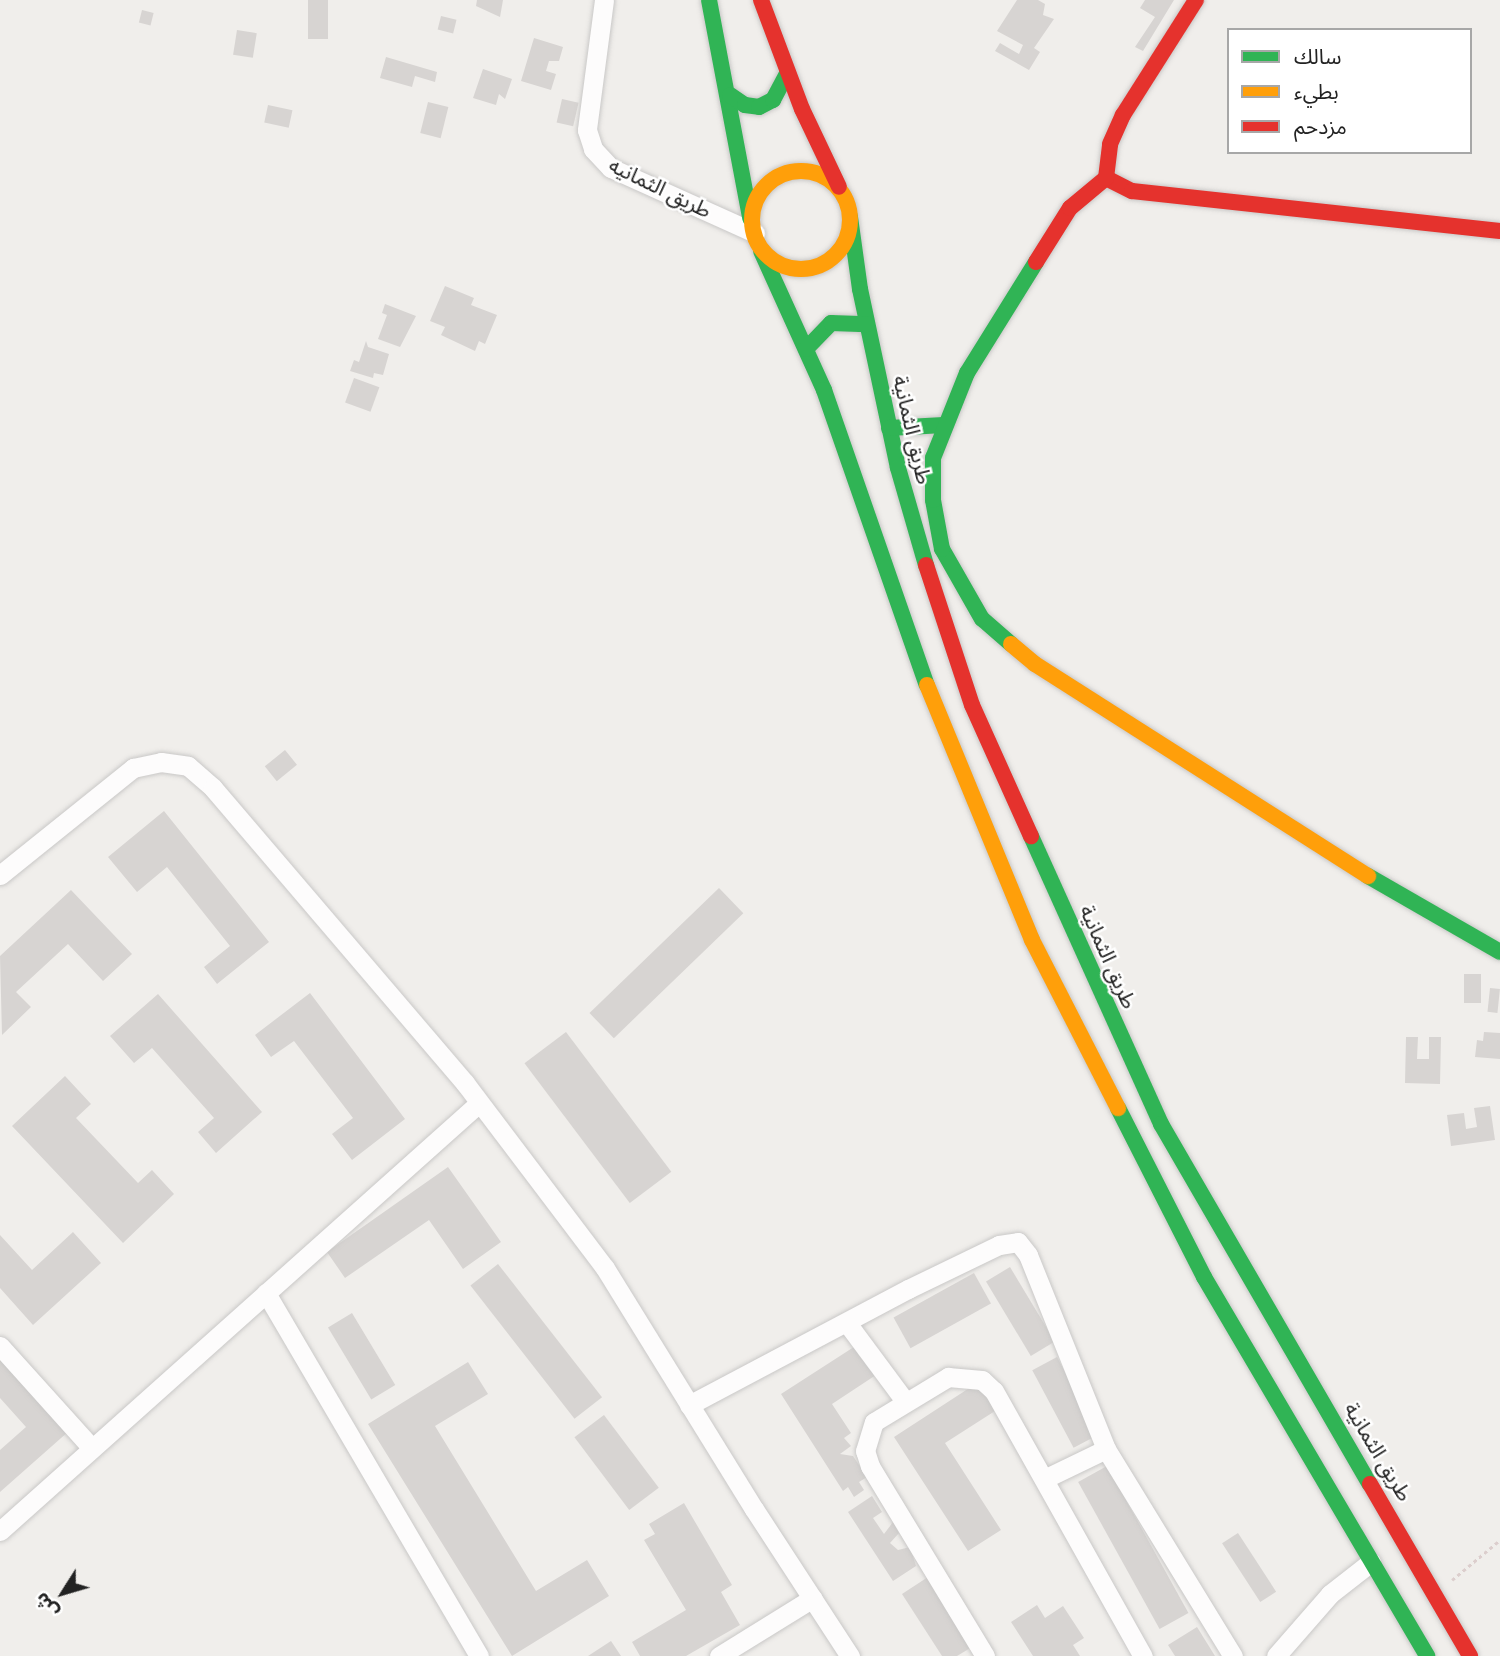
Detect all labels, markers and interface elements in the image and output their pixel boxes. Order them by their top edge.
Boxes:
legend [1227,28,1472,154]
text: سالك [1294,44,1341,69]
text: بطيء [1294,79,1339,104]
text: مزدحم [1294,114,1347,139]
street label: طريق الثمانيه [605,152,715,224]
street label: طريق الثمانية [887,373,937,487]
street label: طريق الثمانية [1074,901,1142,1013]
street label: طريق الثمانية [1339,1398,1417,1506]
north arrow [28,1558,98,1628]
text: ش [30,1589,63,1623]

